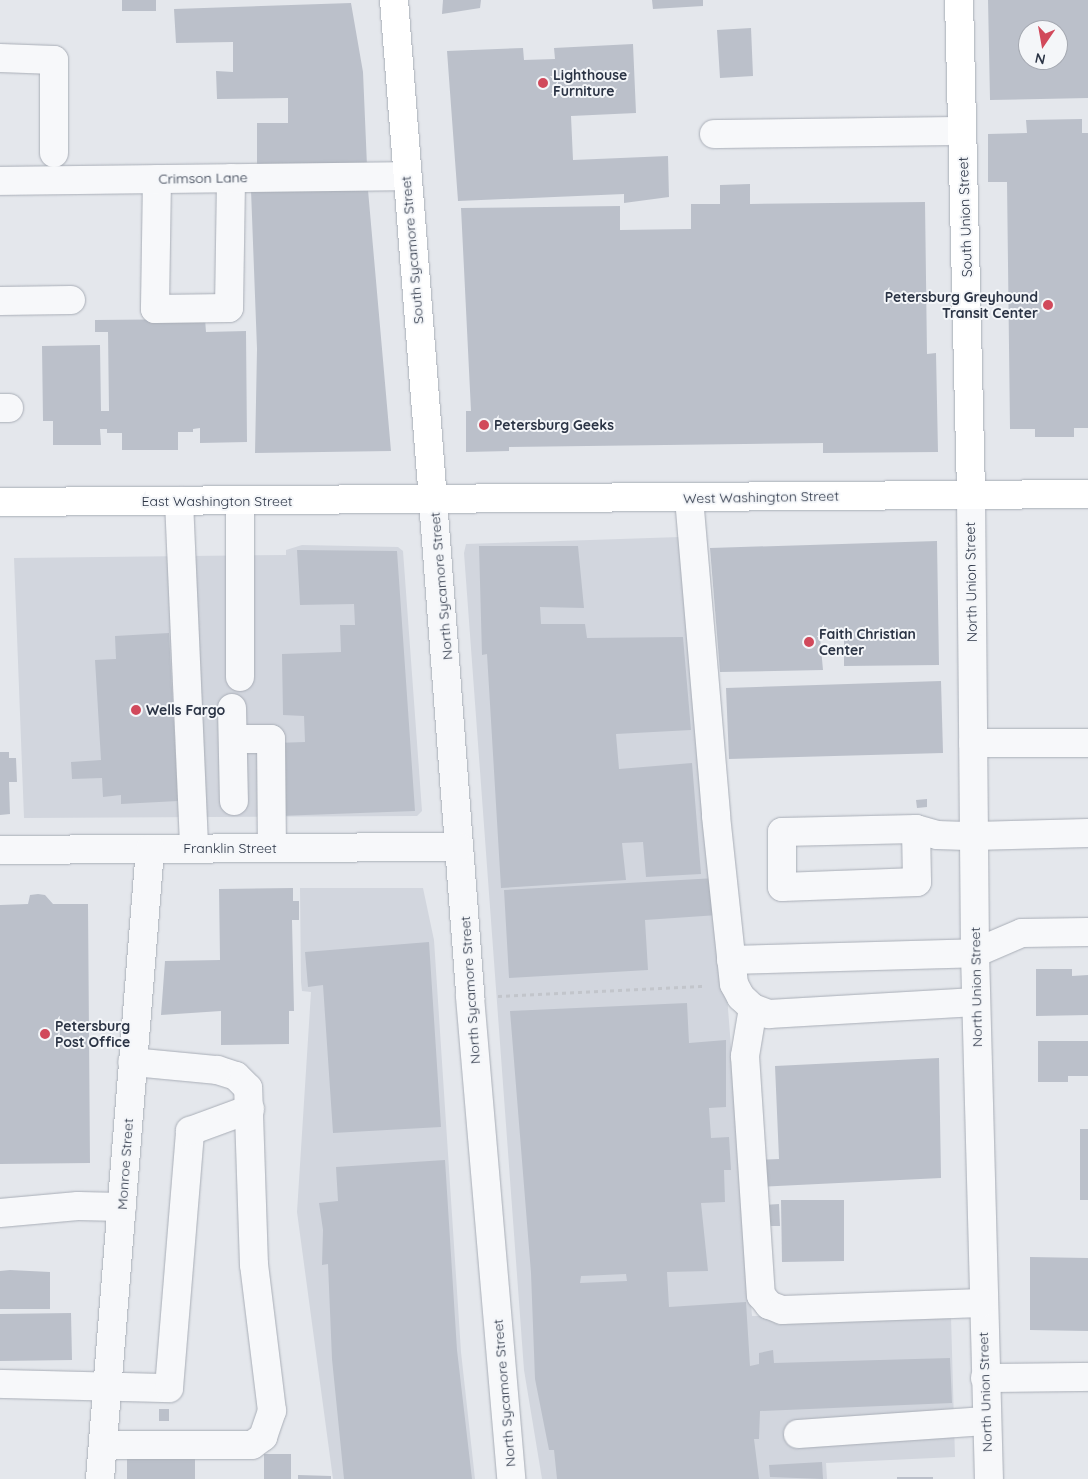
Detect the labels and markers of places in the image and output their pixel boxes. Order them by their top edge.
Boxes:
place label: Lighthouse Furniture [553,67,627,100]
marker: Lighthouse Furniture [537,77,549,89]
place label: Petersburg Greyhound Transit Center [885,289,1038,322]
marker: Petersburg Greyhound Transit Center [1042,299,1054,311]
place label: Petersburg Geeks [494,417,614,433]
marker: Petersburg Geeks [478,419,490,431]
place label: Faith Christian Center [819,626,916,658]
marker: Faith Christian Center [803,636,815,648]
place label: Wells Fargo [146,702,225,718]
marker: Wells Fargo [130,704,142,716]
place label: Petersburg Post Office [55,1018,130,1050]
marker: Petersburg Post Office [39,1028,51,1040]

